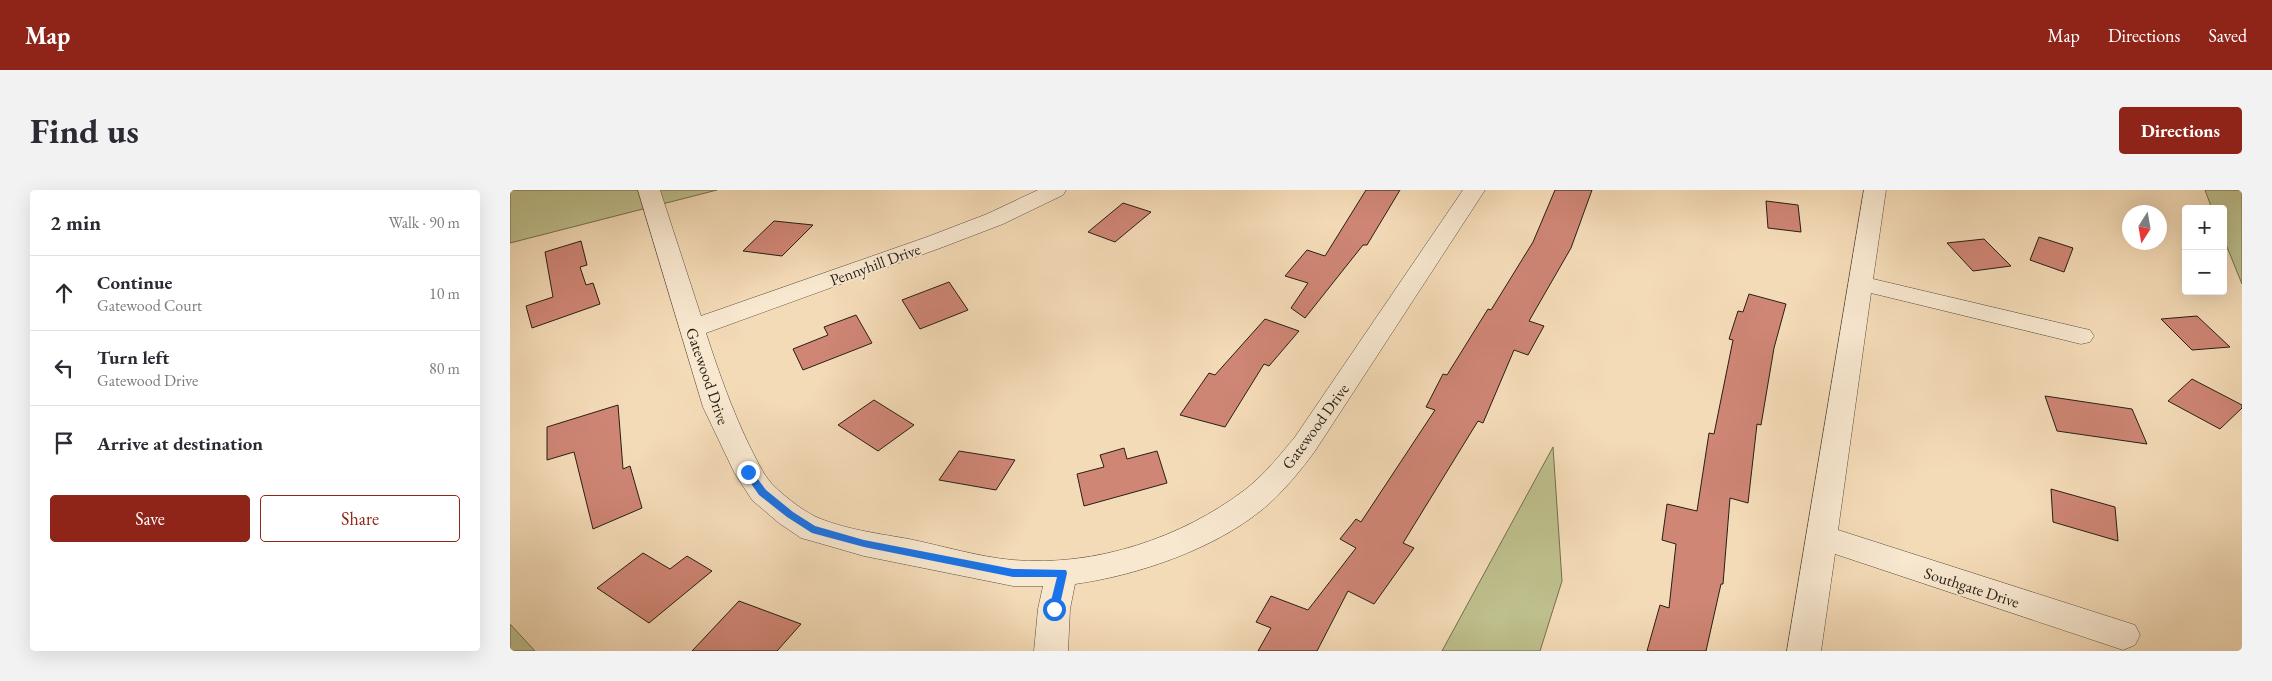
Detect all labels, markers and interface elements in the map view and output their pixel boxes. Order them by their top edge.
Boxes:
text: Map [25,20,70,51]
text: Map [2048,24,2080,47]
text: Directions [2108,24,2180,47]
text: Saved [2208,24,2247,47]
button: Directions [2119,107,2242,154]
text: Find us [30,108,139,153]
north arrow [2122,205,2167,250]
map controls [2182,205,2227,295]
button: + [2182,205,2227,250]
text: 2 min [50,209,101,236]
text: Walk · 90 m [389,212,460,233]
street label: Pennyhill Drive [827,238,923,291]
button: − [2182,250,2227,295]
text: Continue [97,270,172,295]
icon: ahead [50,279,78,307]
text: 10 m [429,283,460,304]
text: Gatewood Court [97,295,202,316]
street label: Gatewood Drive [681,325,734,427]
text: Turn left [97,345,169,370]
icon: left [50,354,78,382]
text: 80 m [429,358,460,379]
text: Gatewood Drive [97,370,198,391]
street label: Gatewood Drive [1277,379,1354,473]
icon: arrive [50,429,78,457]
text: Arrive at destination [97,431,263,456]
route end [737,461,760,484]
button: Save [50,495,250,542]
button: Share [260,495,460,542]
street label: Southgate Drive [1922,562,2022,613]
route start [1043,598,1066,621]

